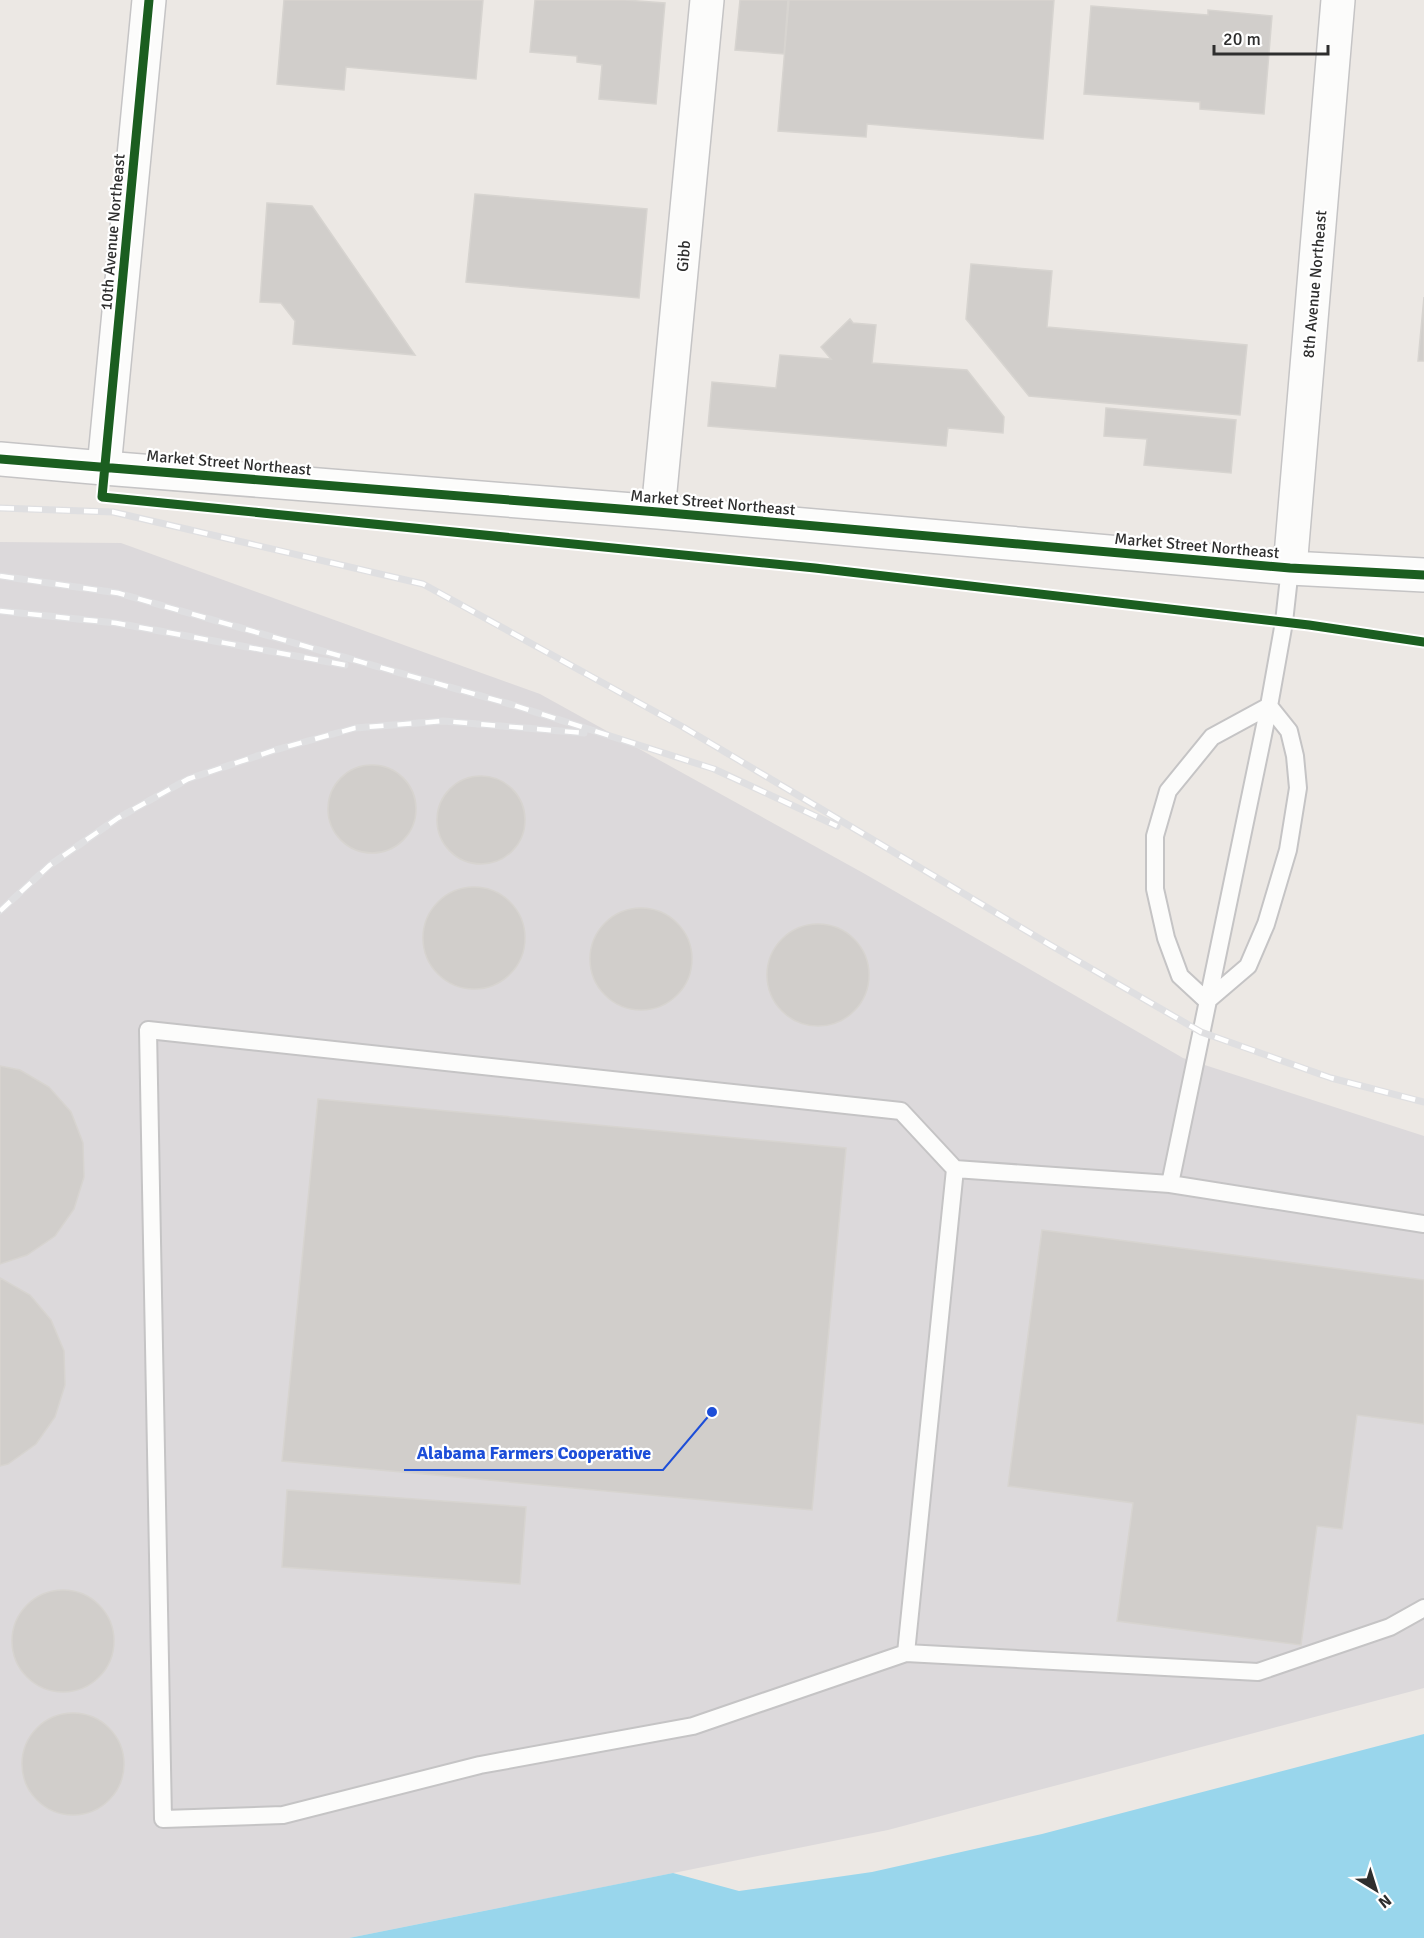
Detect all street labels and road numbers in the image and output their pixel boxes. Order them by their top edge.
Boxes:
street label: 10th Avenue Northeast [96,153,130,311]
street label: 8th Avenue Northeast [1299,209,1331,359]
street label: Gibb [673,240,695,273]
street label: Market Street Northeast [146,446,313,480]
street label: Market Street Northeast [630,486,797,520]
street label: Market Street Northeast [1114,529,1281,563]

